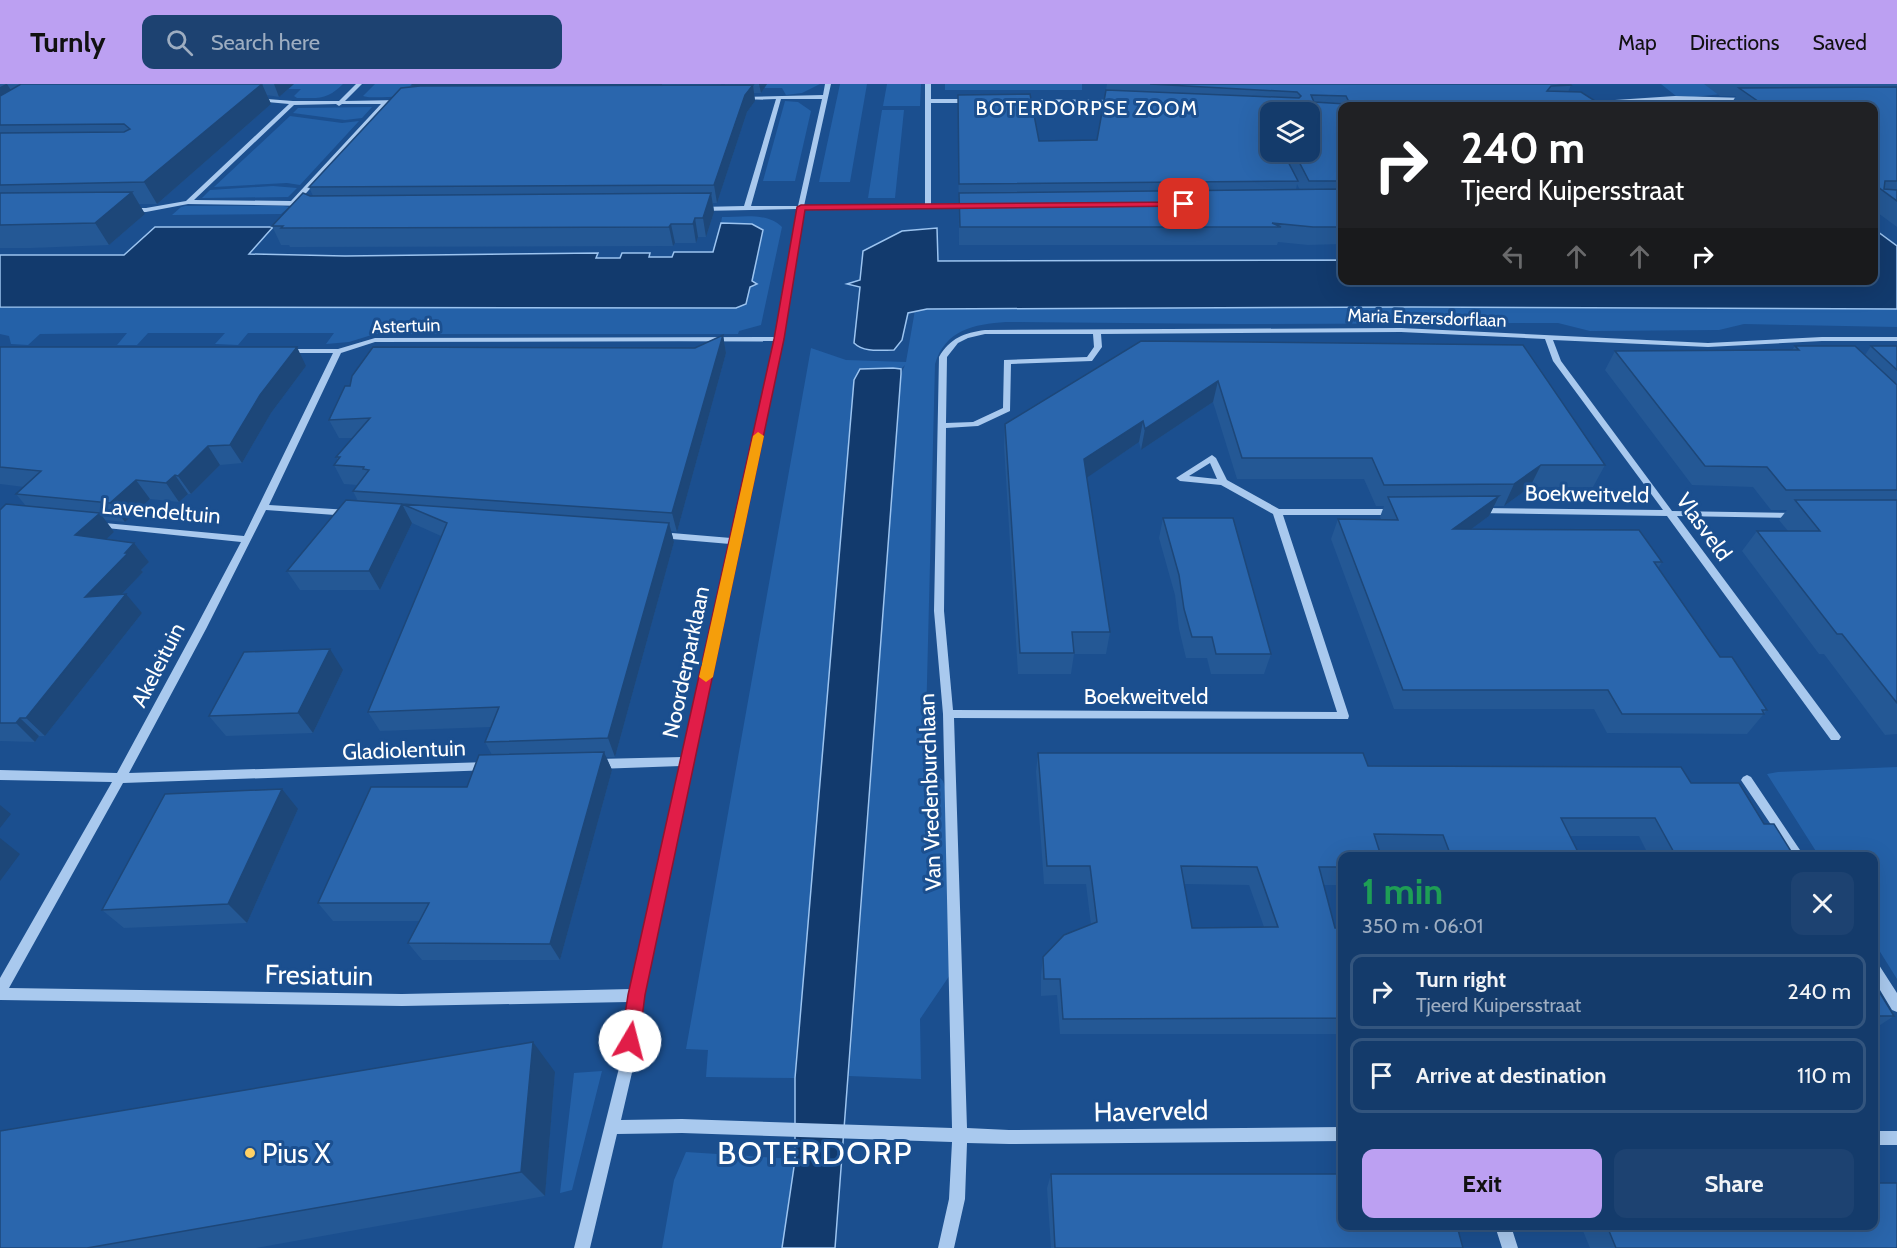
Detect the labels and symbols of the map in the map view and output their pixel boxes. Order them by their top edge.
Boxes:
district label: BOTERDORPSE ZOOM [976,96,1198,120]
pin [1158,178,1209,229]
street label: Maria Enzersdorflaan [1347,304,1507,332]
street label: Astertuin [371,314,441,338]
street label: Boekweitveld [1524,479,1650,509]
street label: Vlasveld [1670,488,1738,566]
street label: Lavendeltuin [100,492,222,530]
street label: Noorderparklaan [657,584,715,740]
street label: Akeleituin [125,618,191,712]
street label: Boekweitveld [1084,683,1208,710]
street label: Van Vredenburchlaan [913,693,947,891]
street label: Gladiolentuin [342,734,466,766]
street label: Fresiatuin [264,958,374,992]
position arrow [598,1009,662,1073]
street label: Haverveld [1093,1094,1209,1128]
district label: BOTERDORP [717,1133,913,1172]
place label: Pius X [262,1137,330,1170]
marker: Pius X [243,1146,257,1160]

